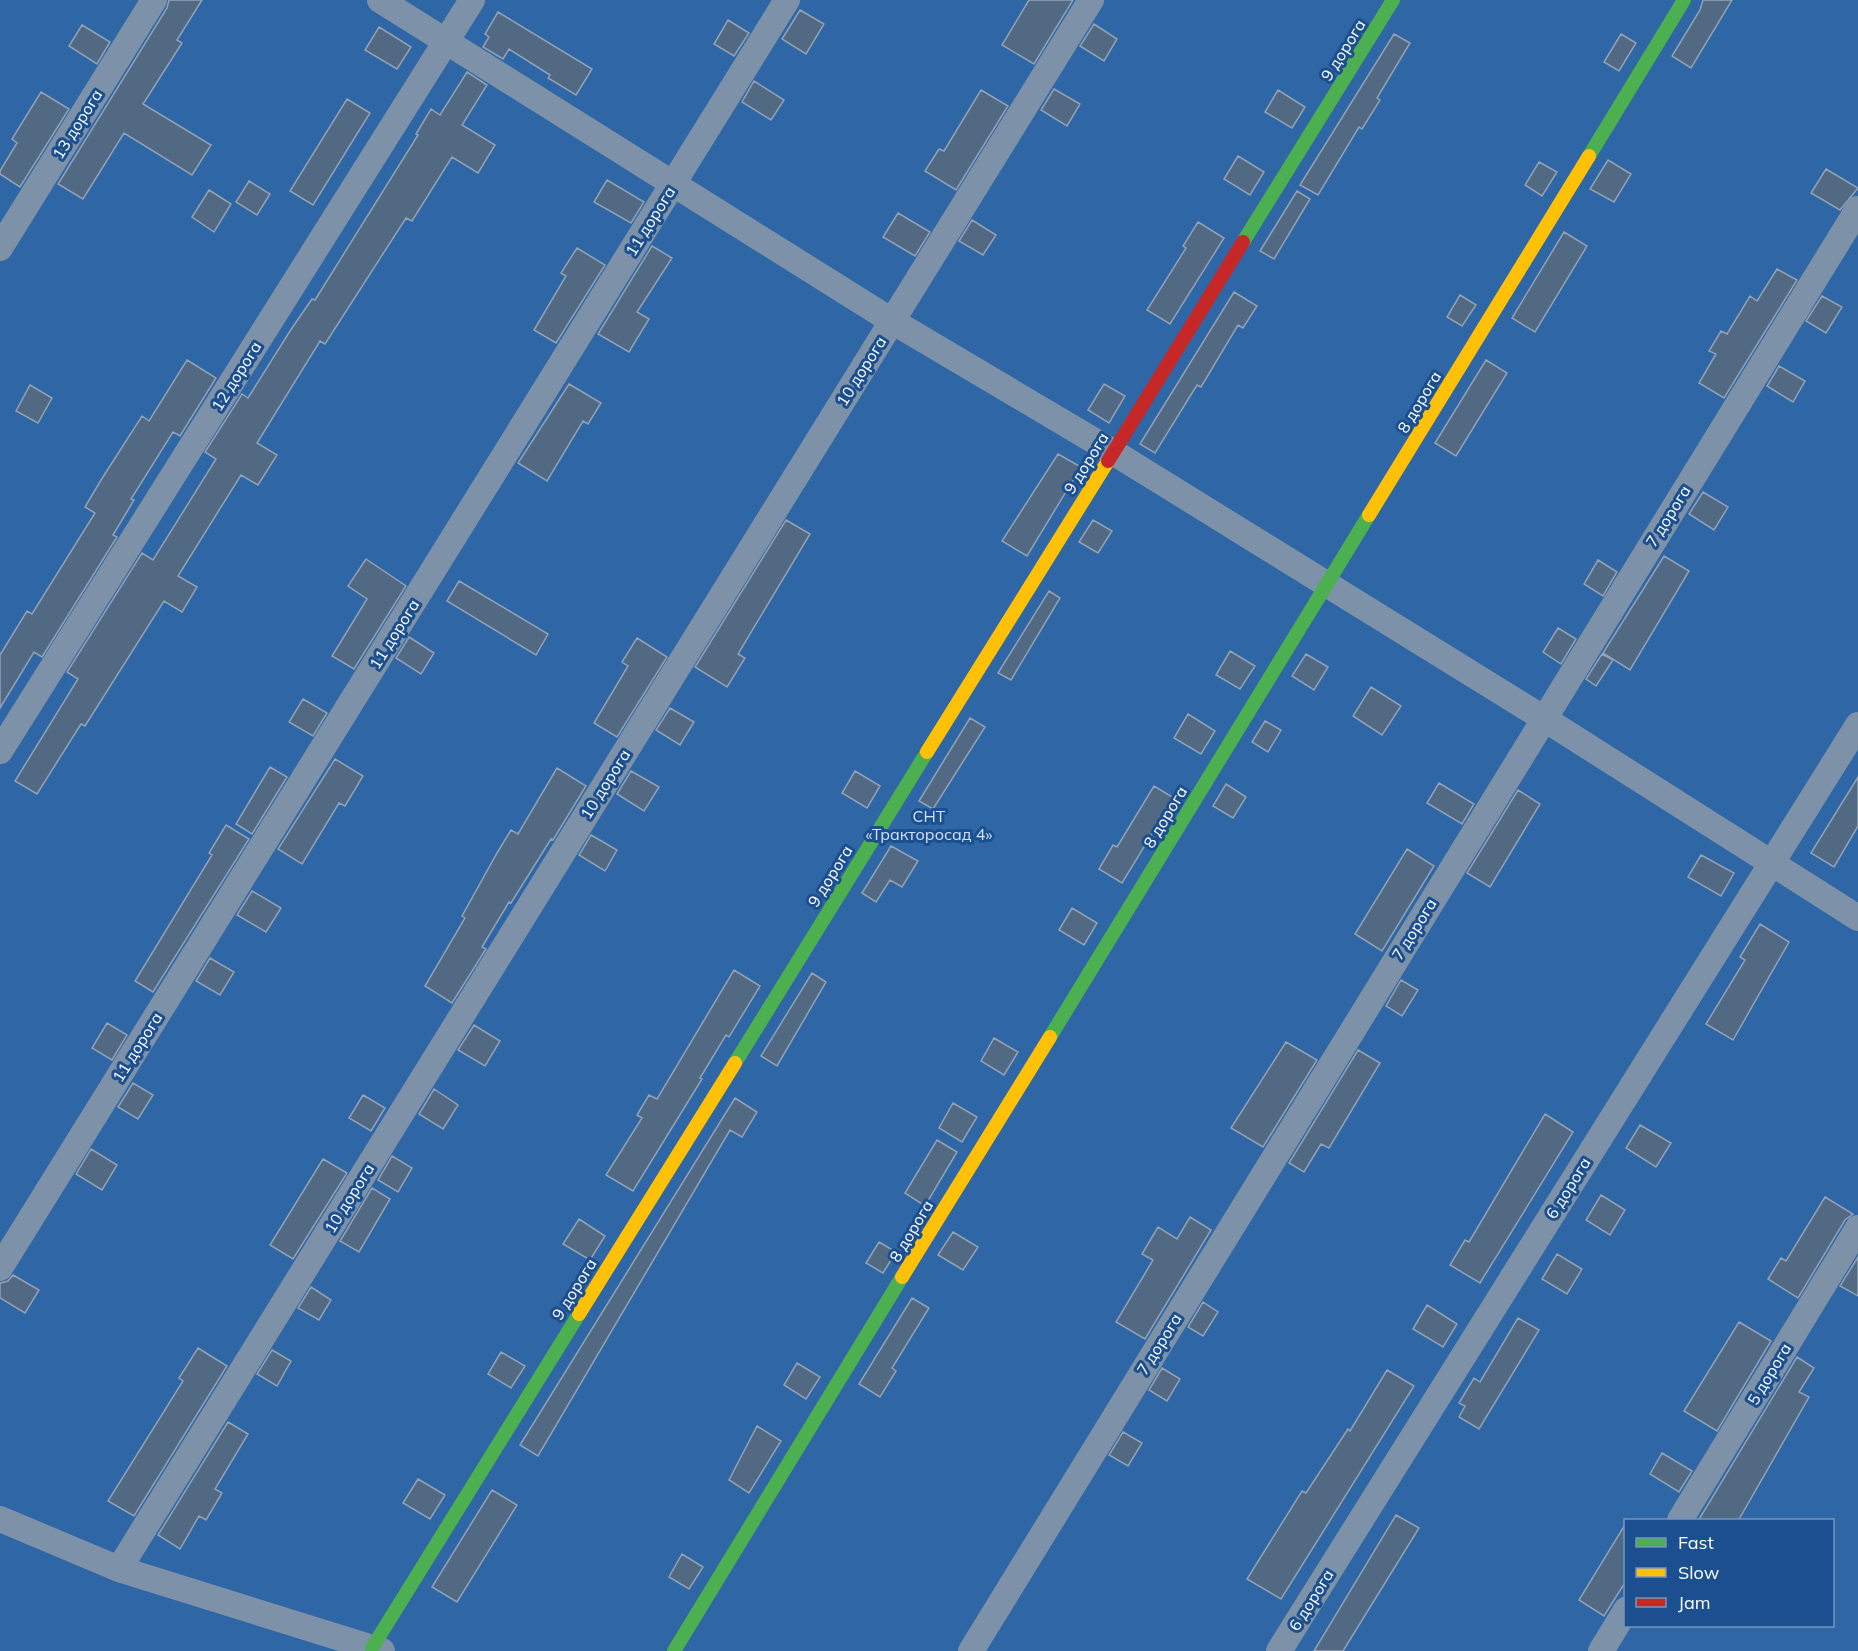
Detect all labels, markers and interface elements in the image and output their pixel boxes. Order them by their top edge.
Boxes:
street label: 9 дорога [1316,16,1370,84]
street label: 13 дорога [48,85,106,163]
street label: 11 дорога [621,182,679,260]
street label: 10 дорога [832,332,890,410]
street label: 12 дорога [207,337,265,415]
street label: 8 дорога [1393,367,1445,437]
street label: 9 дорога [1059,429,1113,497]
street label: 7 дорога [1641,482,1695,550]
street label: 11 дорога [365,595,423,673]
street label: 10 дорога [576,745,634,823]
street label: 8 дорога [1139,782,1191,852]
park label: СНТ «Тракторосад 4» [866,806,992,844]
street label: 9 дорога [803,842,857,910]
street label: 7 дорога [1387,895,1441,963]
street label: 11 дорога [108,1008,166,1086]
street label: 6 дорога [1541,1154,1595,1222]
street label: 10 дорога [320,1159,378,1237]
street label: 8 дорога [885,1196,937,1266]
street label: 9 дорога [547,1255,601,1323]
street label: 7 дорога [1132,1310,1186,1378]
street label: 5 дорога [1743,1339,1795,1409]
legend [1624,1519,1834,1627]
text: Fast [1678,1531,1714,1554]
text: Slow [1678,1561,1720,1584]
street label: 6 дорога [1284,1566,1338,1634]
text: Jam [1678,1591,1711,1614]

